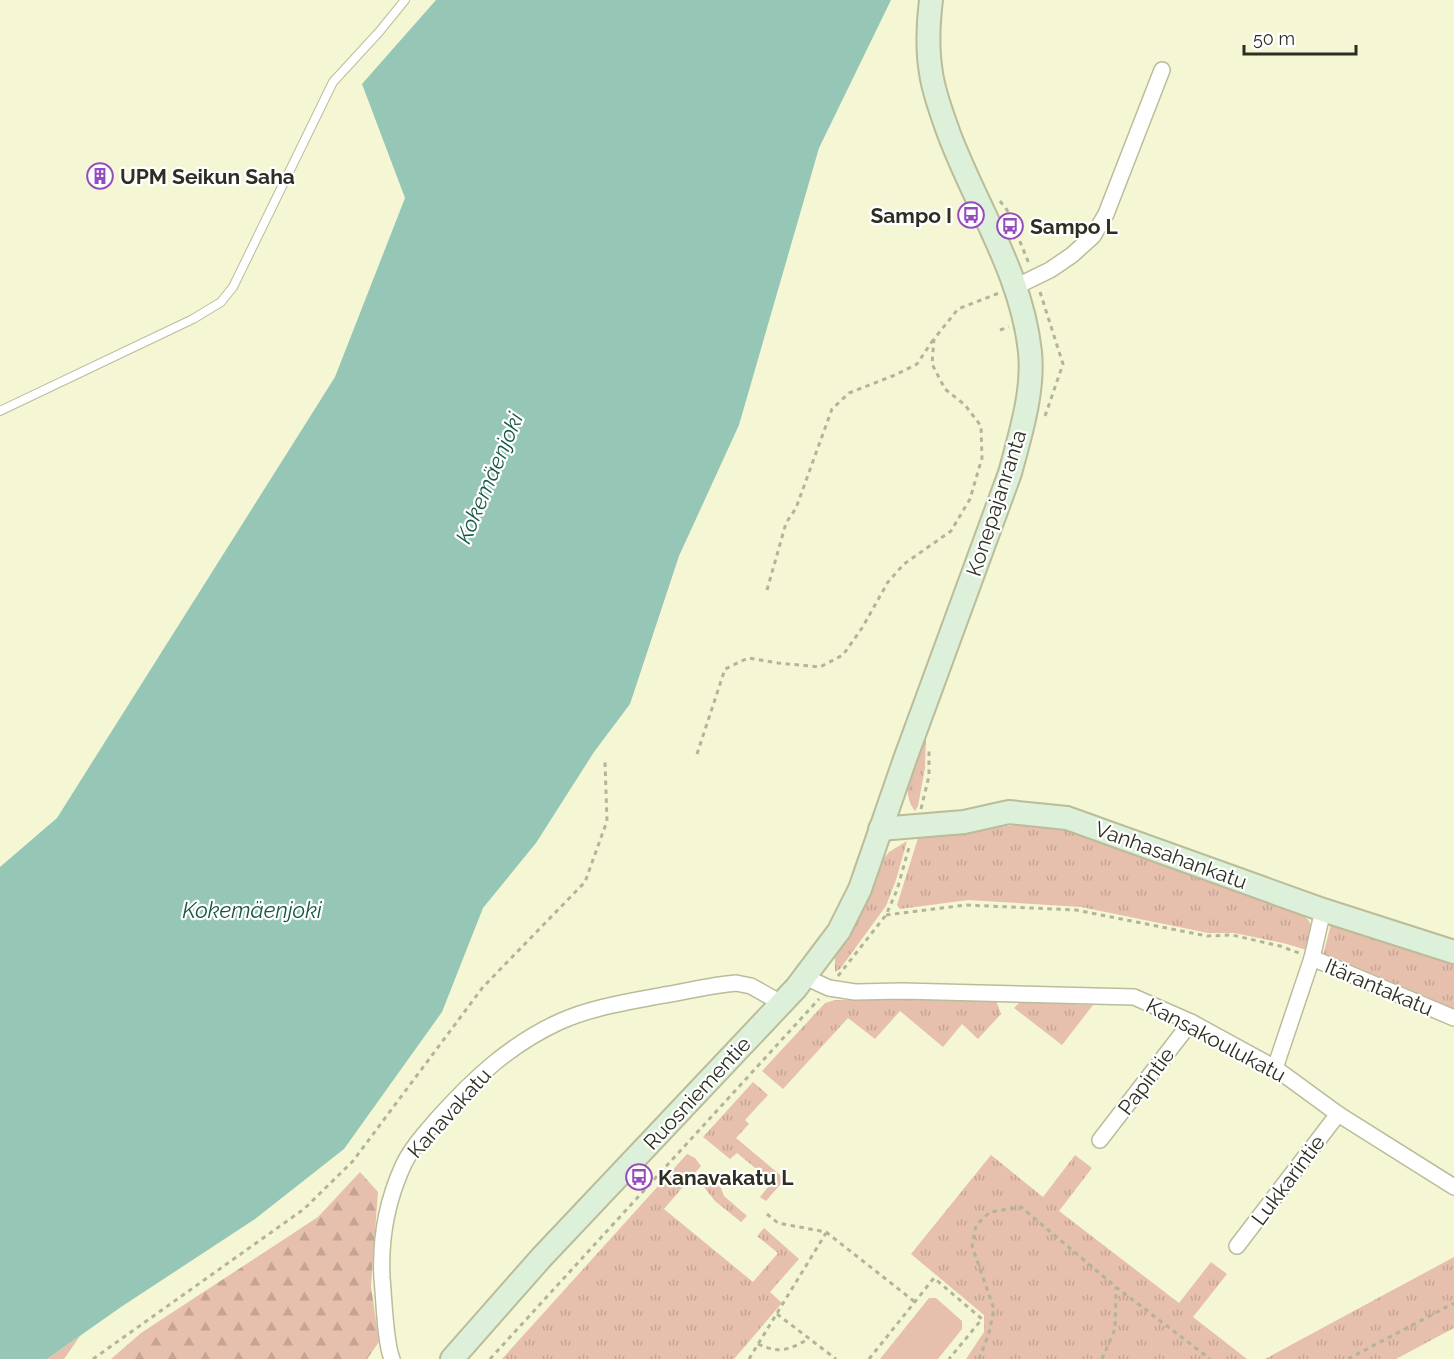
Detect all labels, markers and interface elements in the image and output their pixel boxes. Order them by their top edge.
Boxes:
scale bar [1244,18,1356,56]
text: 50 m [1253,28,1295,49]
building icon: UPM Seikun Saha [85,161,115,191]
place label: UPM Seikun Saha [120,164,295,189]
bus stop icon: Sampo I [956,200,986,230]
place label: Sampo I [870,203,952,228]
bus stop icon: Sampo L [995,211,1025,241]
place label: Sampo L [1030,214,1119,239]
water label: Kokemäenjoki [450,408,529,547]
street label: Konepajanranta [961,427,1031,579]
street label: Vanhasahankatu [1092,816,1250,894]
water label: Kokemäenjoki [182,897,323,923]
street label: Itärantakatu [1321,953,1437,1021]
street label: Kansakoulukatu [1142,993,1290,1087]
street label: Ruosniementie [638,1031,756,1155]
street label: Papintie [1113,1042,1179,1120]
street label: Kanavakatu [402,1063,496,1163]
street label: Lukkarintie [1246,1130,1330,1230]
bus stop icon: Kanavakatu L [624,1162,654,1192]
place label: Kanavakatu L [658,1165,794,1190]

